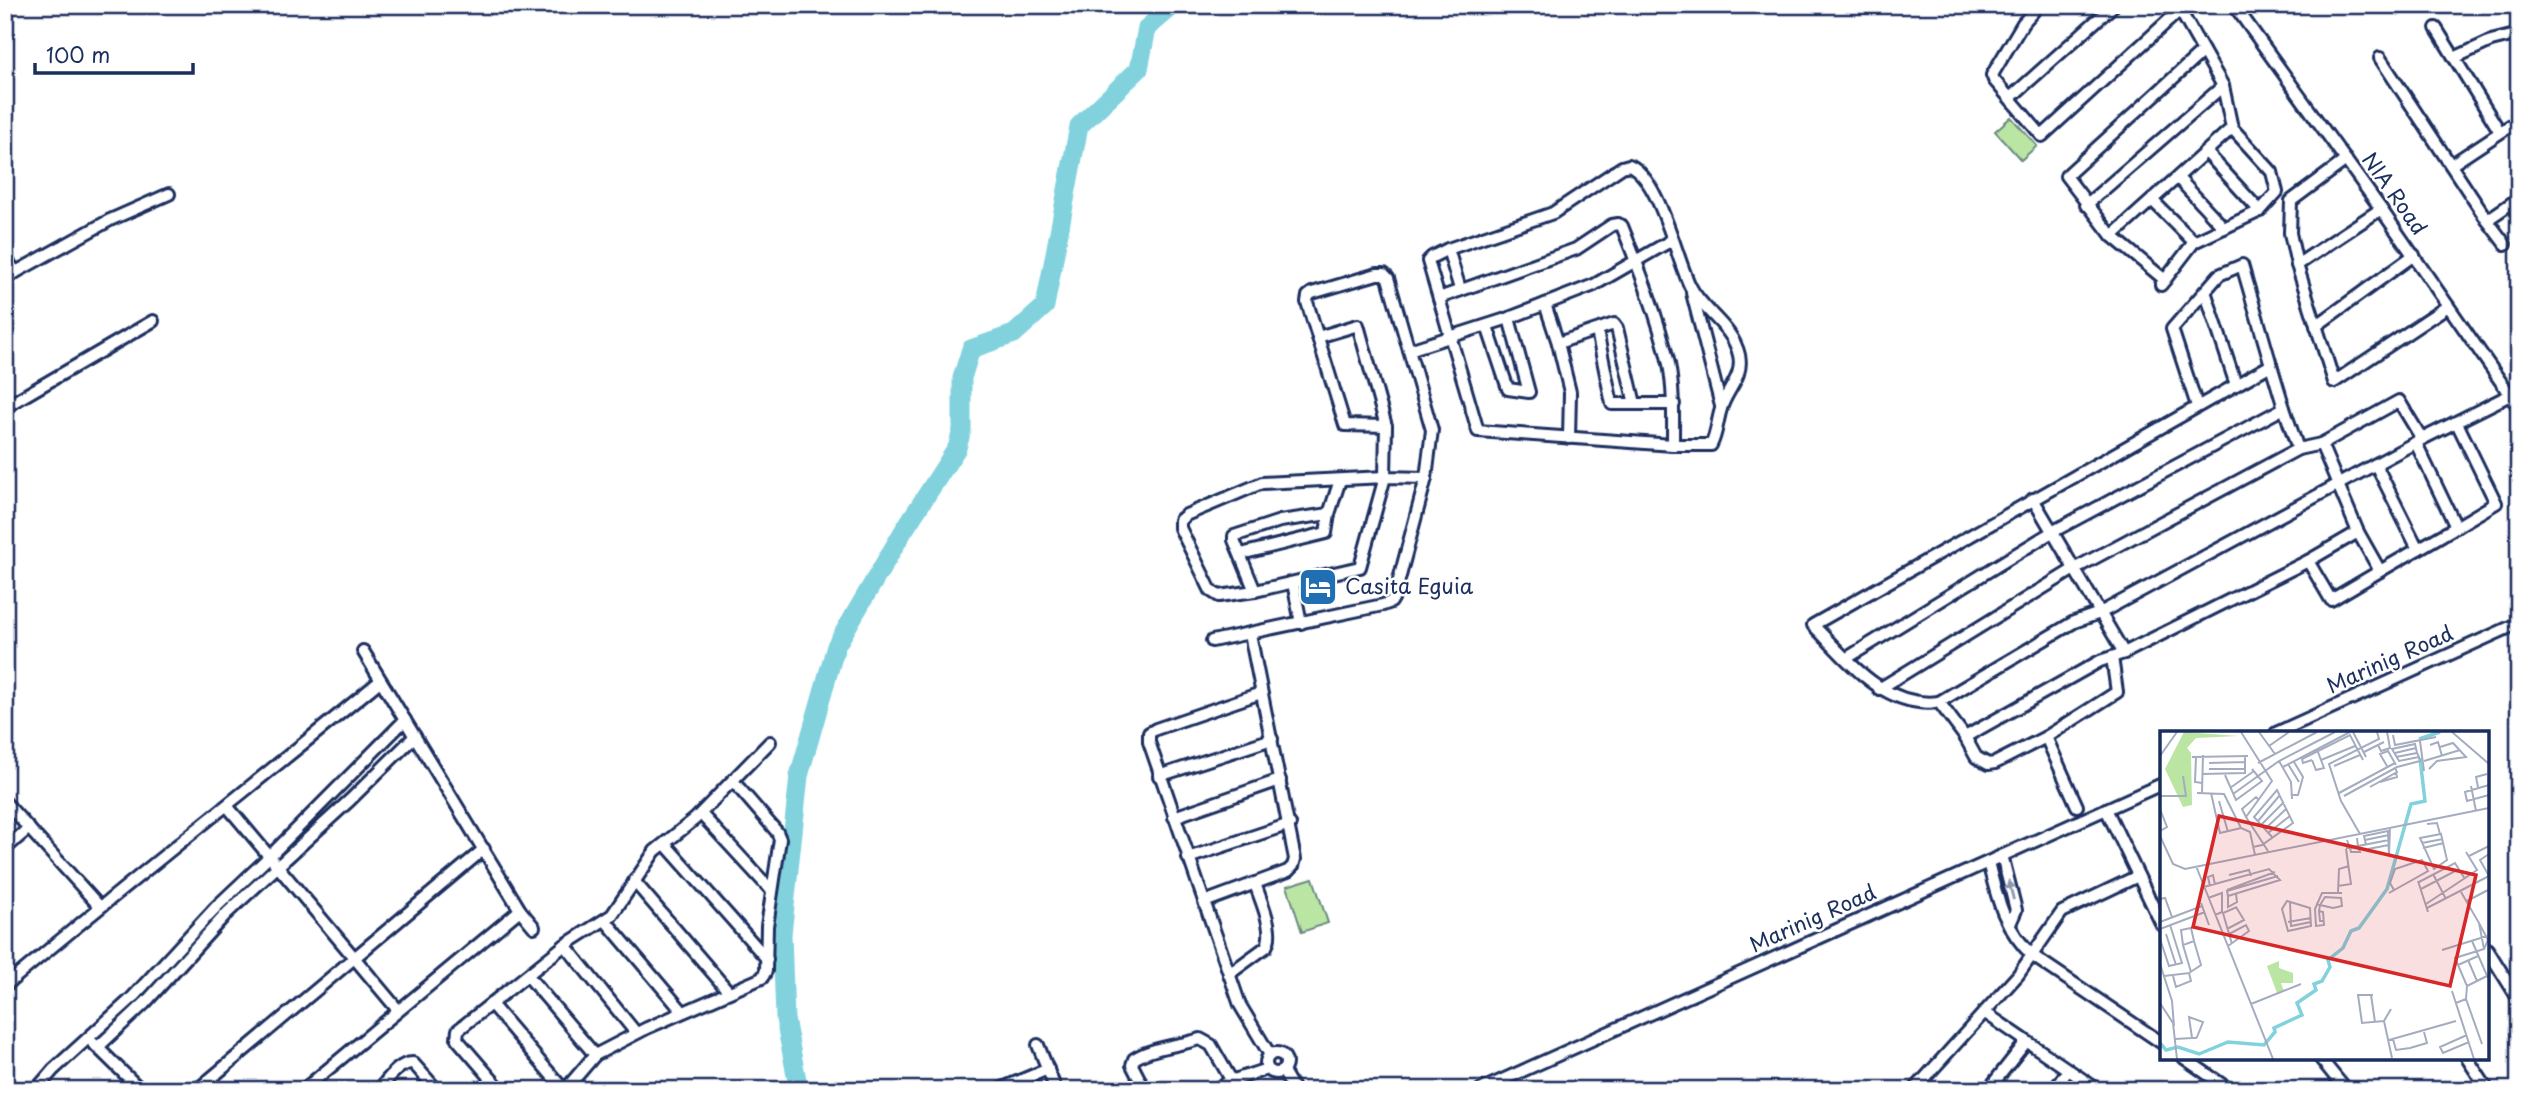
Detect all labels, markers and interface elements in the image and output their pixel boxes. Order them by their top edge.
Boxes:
scale bar [35,32,192,76]
text: 100 m [46,38,110,70]
street label: NIA Road [2355,145,2436,241]
hotel icon: Casita Eguia [1297,566,1339,608]
place label: Casita Eguia [1345,569,1474,601]
street label: Marinig Road [2321,616,2458,700]
inset map [2160,731,2489,1060]
street label: Marinig Road [1744,875,1881,959]
one-way arrow [2005,879,2016,901]

